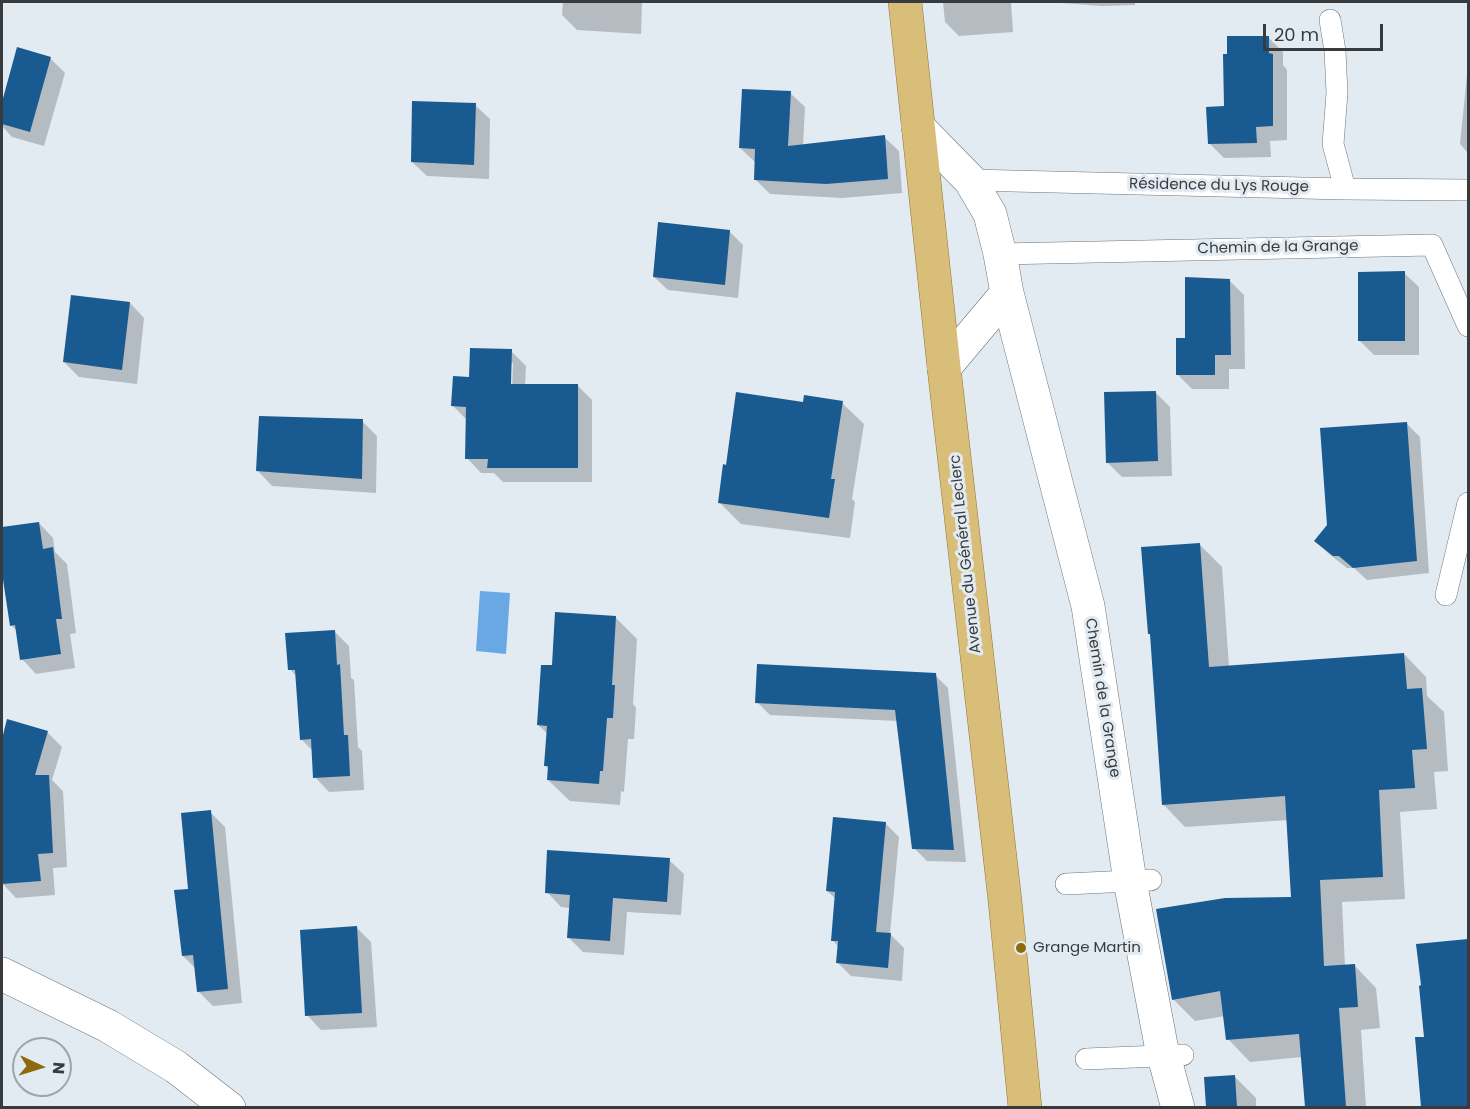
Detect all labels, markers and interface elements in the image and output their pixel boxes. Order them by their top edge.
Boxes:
scale bar [1266,12,1386,50]
text: 20 m [1274,22,1319,47]
street label: Résidence du Lys Rouge [1129,175,1309,197]
street label: Chemin de la Grange [1197,238,1359,258]
street label: Avenue du Général Leclerc [947,454,985,654]
street label: Chemin de la Grange [1081,617,1123,779]
place label: Grange Martin [1033,939,1141,957]
marker: Grange Martin [1014,941,1028,955]
north arrow [12,1037,72,1097]
text: N [47,1061,70,1075]

